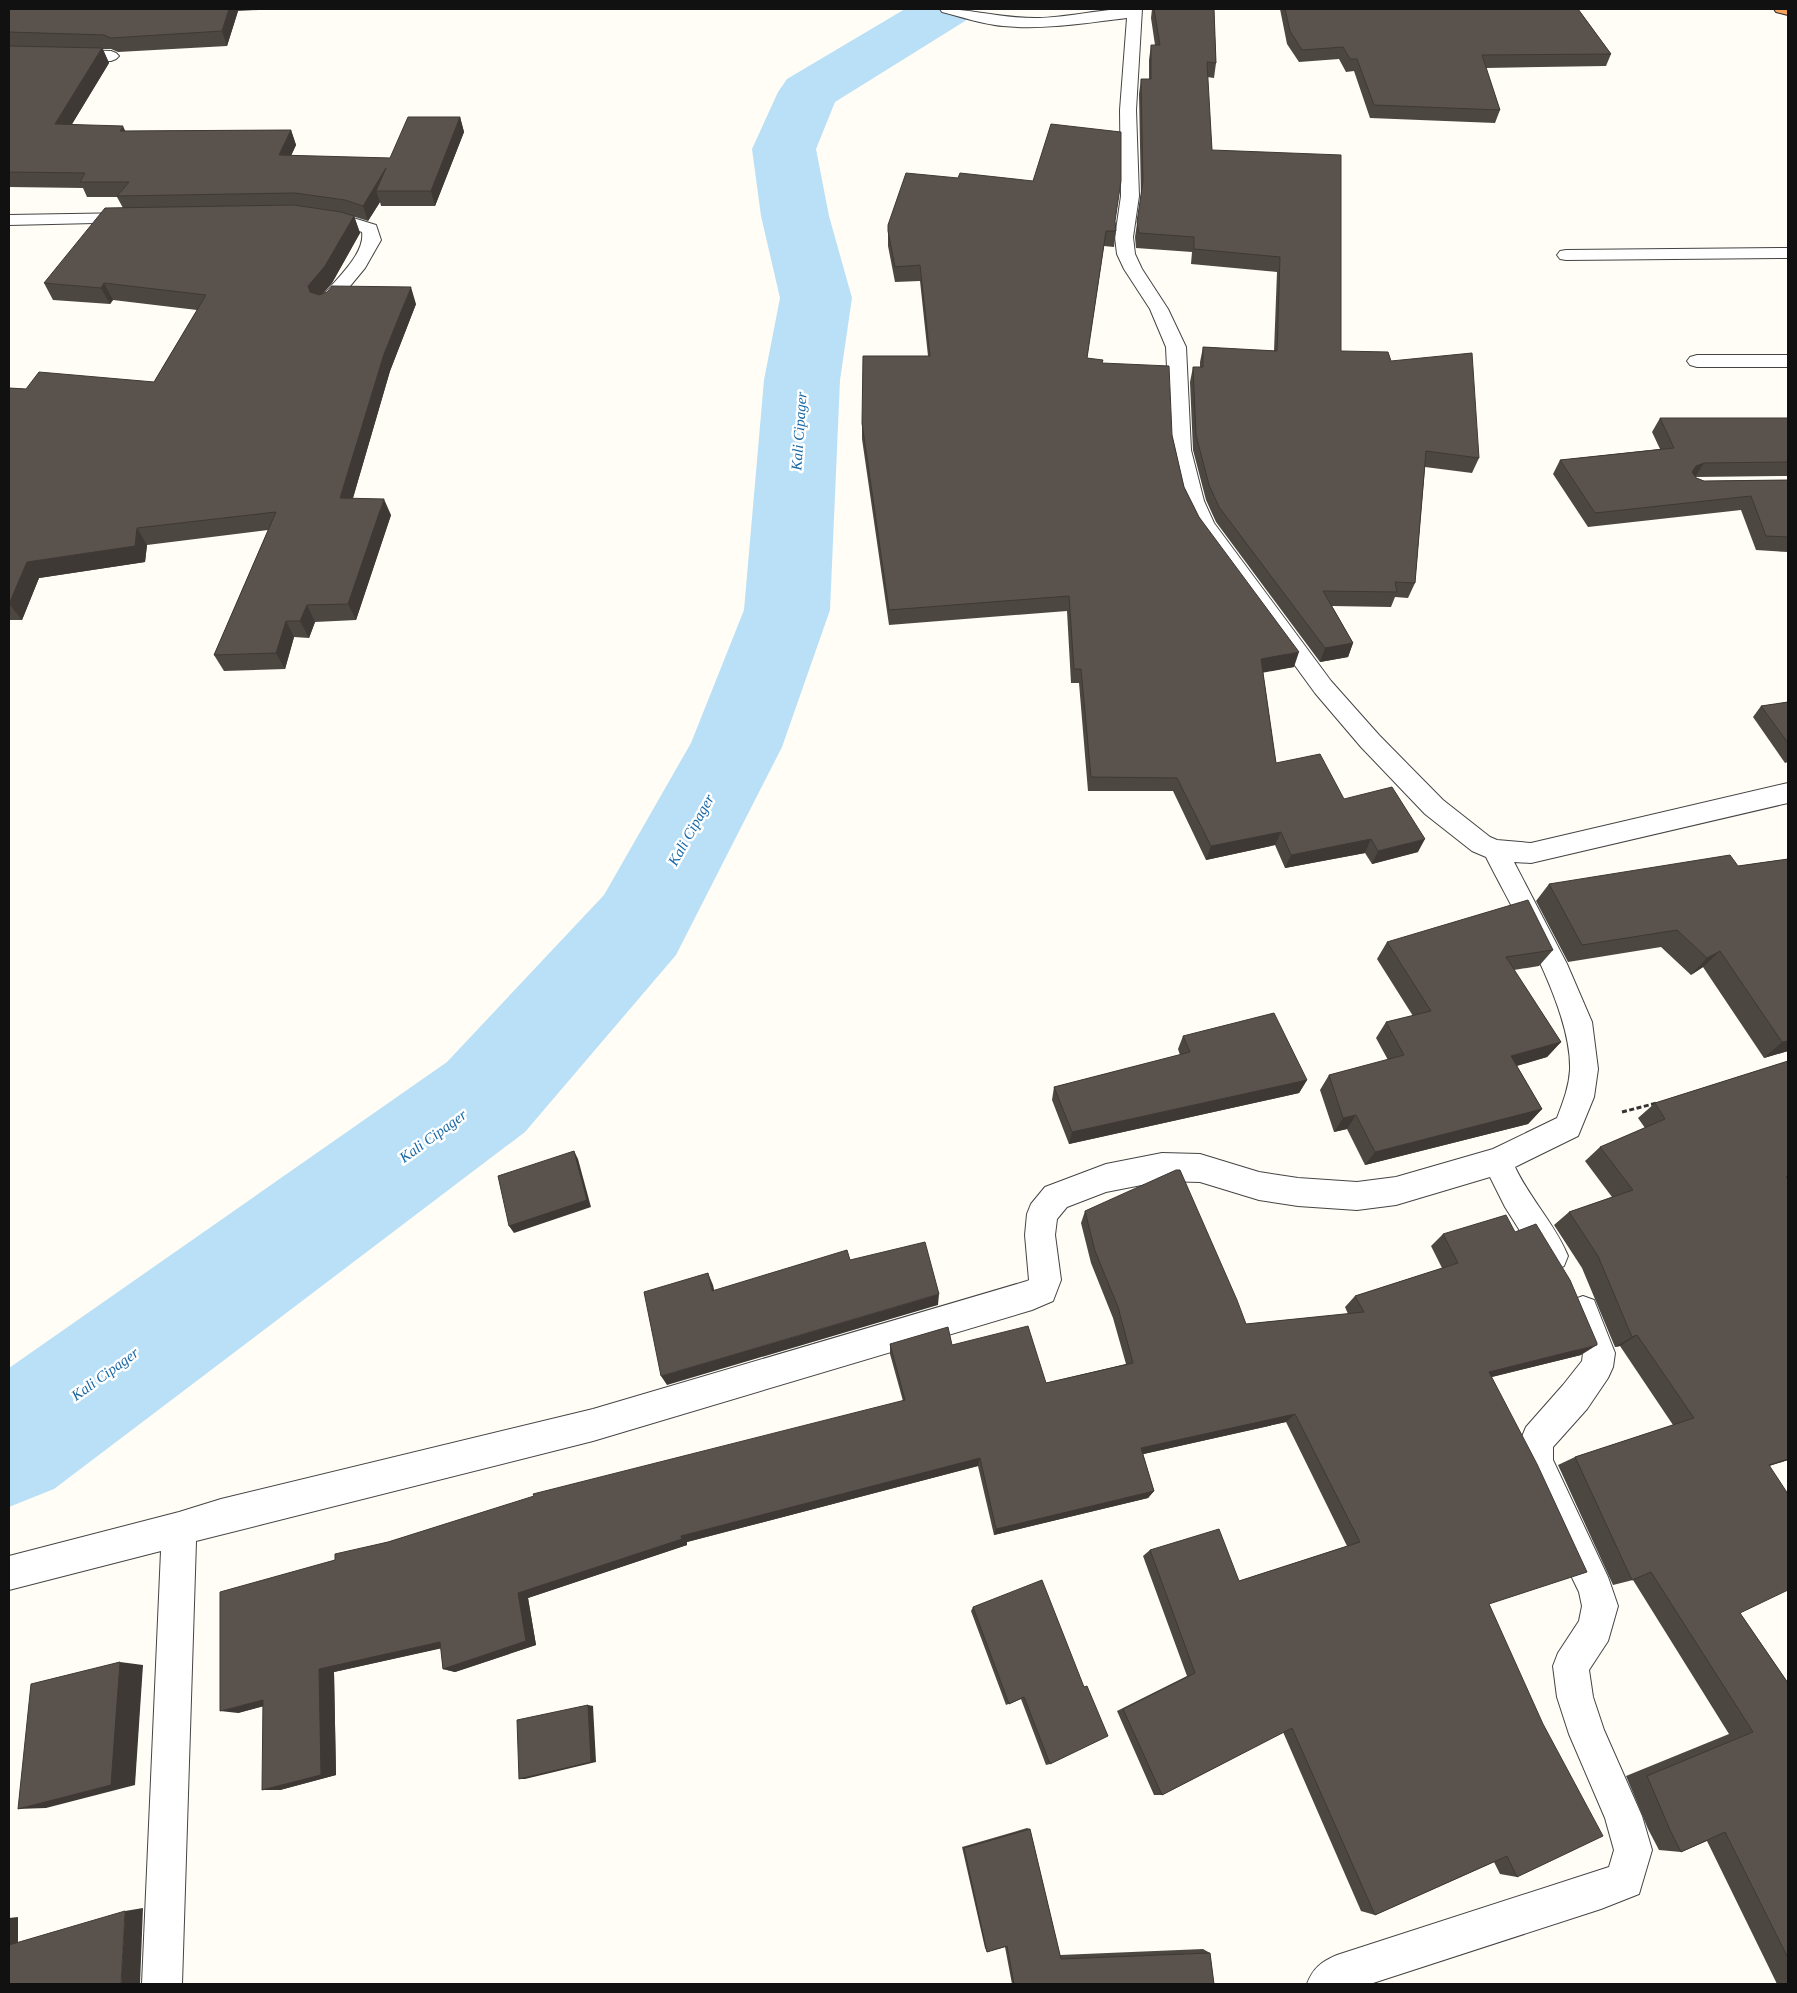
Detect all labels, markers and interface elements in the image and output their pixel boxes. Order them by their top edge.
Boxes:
water label: Kali Cipager [788,391,810,472]
water label: Kali Cipager [664,792,717,869]
water label: Kali Cipager [396,1106,470,1166]
water label: Kali Cipager [68,1344,142,1404]

